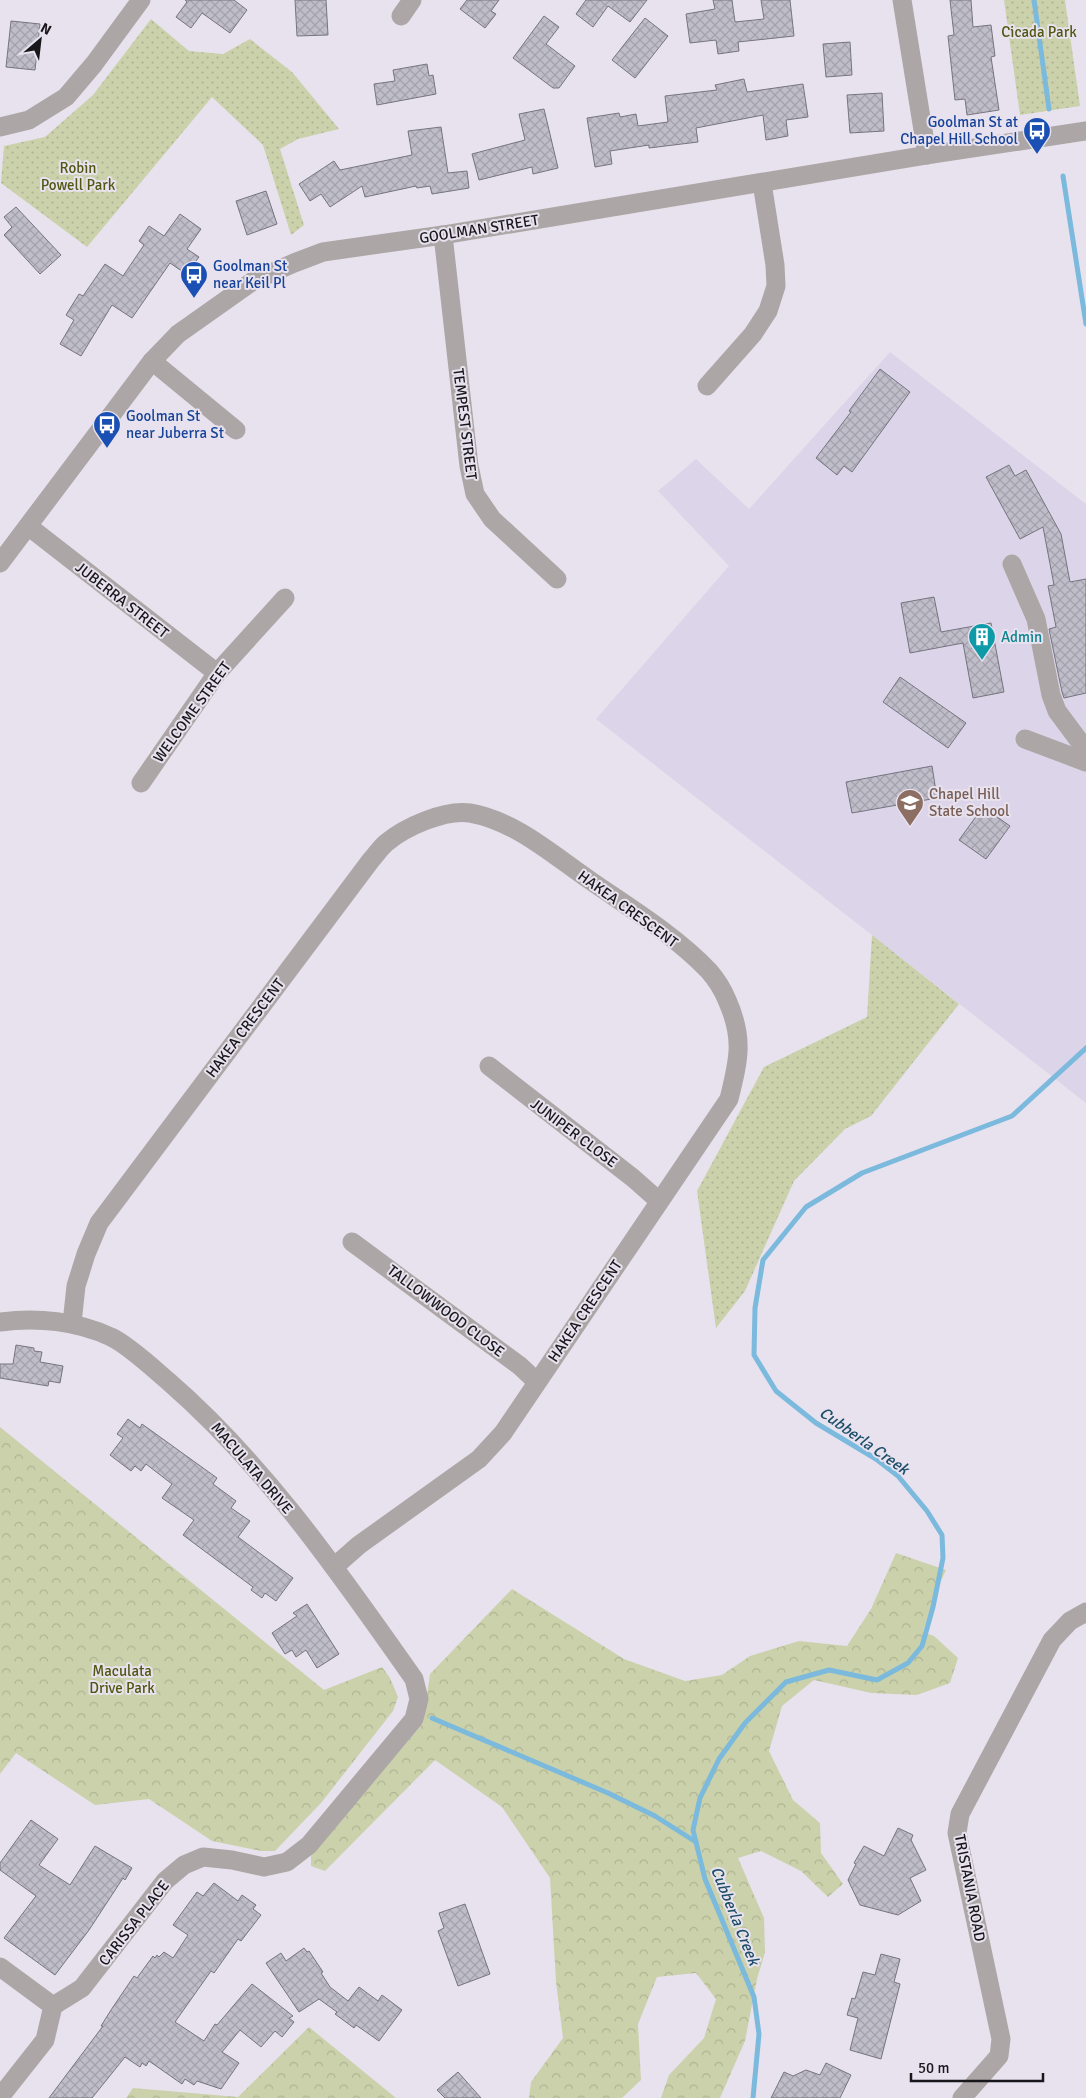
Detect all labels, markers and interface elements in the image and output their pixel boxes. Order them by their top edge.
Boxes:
north arrow [15,15,65,65]
text: N [38,19,54,39]
park label: Cicada Park [1001,23,1077,41]
place label: Goolman St at Chapel Hill School [900,113,1018,148]
bus stop icon: Goolman St at Chapel Hill School [1022,116,1052,155]
park label: Robin Powell Park [41,159,116,194]
street label: GOOLMAN STREET [418,211,541,247]
place label: Goolman St near Keil Pl [213,257,287,292]
bus stop icon: Goolman St near Keil Pl [179,260,209,299]
street label: TEMPEST STREET [449,367,481,481]
place label: Goolman St near Juberra St [126,407,224,442]
bus stop icon: Goolman St near Juberra St [92,410,122,449]
street label: JUBERRA STREET [72,558,173,642]
building icon: Admin [967,622,997,661]
place label: Admin [1001,628,1042,646]
street label: WELCOME STREET [149,658,235,766]
place label: Chapel Hill State School [929,785,1010,820]
school or university icon: Chapel Hill State School [895,788,925,827]
street label: HAKEA CRESCENT [575,867,682,952]
street label: HAKEA CRESCENT [202,975,288,1081]
street label: JUNIPER CLOSE [527,1095,621,1171]
street label: HAKEA CRESCENT [544,1256,626,1365]
street label: TALLOWWOOD CLOSE [384,1261,508,1361]
water label: Cubberla Creek [815,1403,914,1480]
street label: MACULATA DRIVE [207,1419,297,1517]
park label: Maculata Drive Park [89,1662,155,1697]
street label: TRISTANIA ROAD [951,1833,989,1943]
water label: Cubberla Creek [706,1864,765,1970]
street label: CARISSA PLACE [95,1877,173,1969]
scale bar [911,2050,1044,2082]
text: 50 m [918,2059,949,2077]

